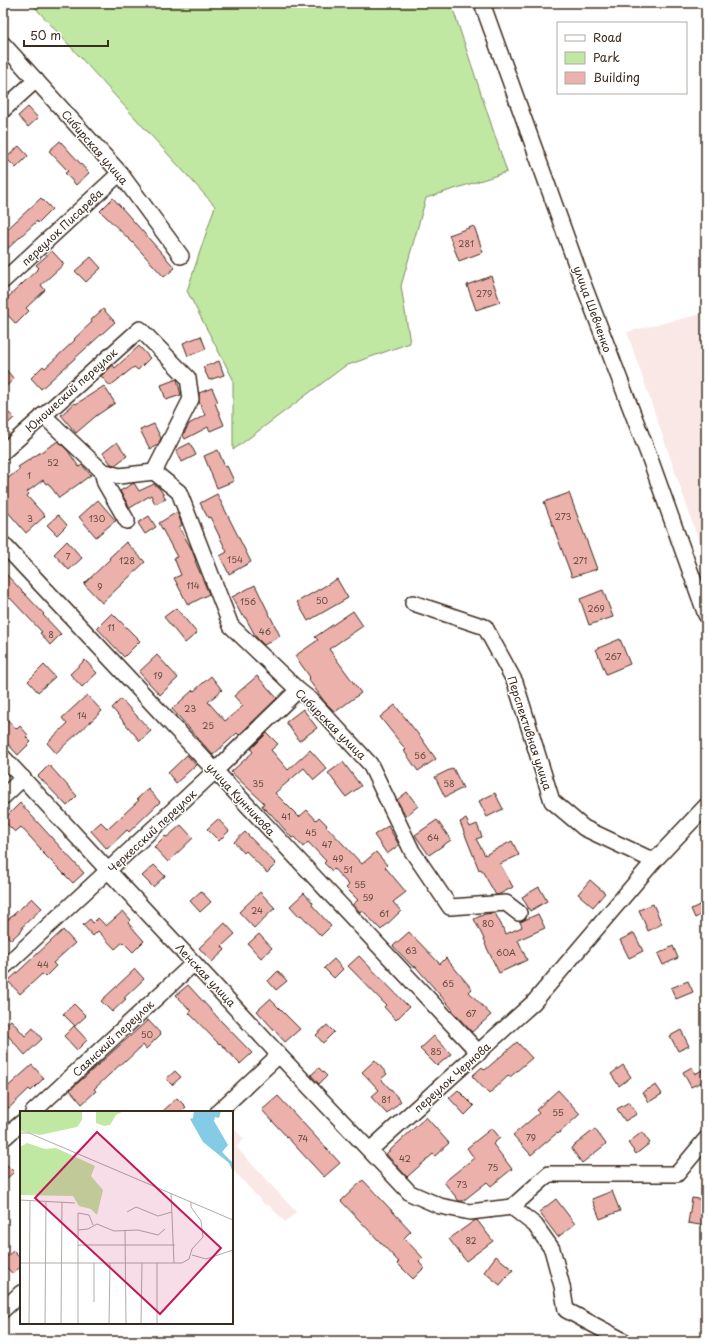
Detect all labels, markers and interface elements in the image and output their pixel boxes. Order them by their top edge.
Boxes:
scale bar [24,22,108,48]
legend [557,22,687,94]
text: 50 m [30,26,61,44]
text: Road [593,28,622,46]
text: Park [593,48,620,66]
text: Building [593,68,640,86]
street label: Сибирская улица [58,106,132,188]
street label: переулок Писарева [17,184,107,269]
house number: 281 [458,236,474,250]
street label: улица Шевченко [569,263,617,355]
house number: 279 [476,286,492,300]
street label: Юношеский переулок [21,344,121,436]
house number: 52 [47,455,59,469]
house number: 1 [27,468,31,482]
house number: 273 [555,509,572,523]
house number: 3 [27,511,33,525]
house number: 130 [89,511,106,525]
house number: 7 [65,549,71,563]
house number: 154 [227,552,243,566]
house number: 128 [119,553,135,567]
house number: 271 [573,553,587,567]
house number: 114 [186,578,200,592]
house number: 9 [97,579,103,593]
house number: 50 [316,593,329,607]
house number: 156 [240,594,256,608]
house number: 269 [587,601,605,615]
house number: 11 [107,620,115,634]
house number: 46 [259,624,271,638]
house number: 8 [48,627,54,641]
house number: 267 [604,649,622,663]
house number: 19 [153,668,163,682]
street label: Перспективная улица [503,674,557,792]
street label: Сибирская улица [292,685,370,763]
house number: 23 [184,701,196,715]
house number: 14 [77,708,87,722]
house number: 25 [202,718,214,732]
house number: 56 [414,748,426,762]
street label: улица Кунникова [203,759,279,839]
house number: 35 [252,776,264,790]
house number: 58 [443,776,455,790]
street label: Черкесский переулок [104,785,200,877]
house number: 41 [281,809,291,823]
house number: 45 [305,825,317,839]
house number: 64 [427,830,439,844]
house number: 47 [322,837,332,851]
house number: 49 [332,851,344,865]
house number: 51 [343,862,353,876]
house number: 55 [354,877,366,891]
house number: 59 [362,890,374,904]
house number: 24 [251,903,263,917]
house number: 61 [379,906,389,920]
house number: 80 [482,916,495,930]
street label: Ленская улица [172,939,240,1011]
house number: 63 [405,943,417,957]
house number: 60А [496,945,516,959]
house number: 44 [37,957,49,971]
house number: 65 [442,976,454,990]
street label: Саянский переулок [68,995,158,1080]
house number: 67 [465,1006,477,1020]
house number: 50 [141,1027,154,1041]
street label: переулок Чернова [410,1038,494,1116]
house number: 85 [430,1044,442,1058]
house number: 81 [381,1092,391,1106]
house number: 55 [552,1105,564,1119]
inset map [20,1111,233,1324]
house number: 79 [526,1130,536,1144]
house number: 74 [298,1131,308,1145]
house number: 42 [399,1151,411,1165]
house number: 75 [488,1160,498,1174]
house number: 73 [457,1177,467,1191]
house number: 82 [465,1233,477,1247]

